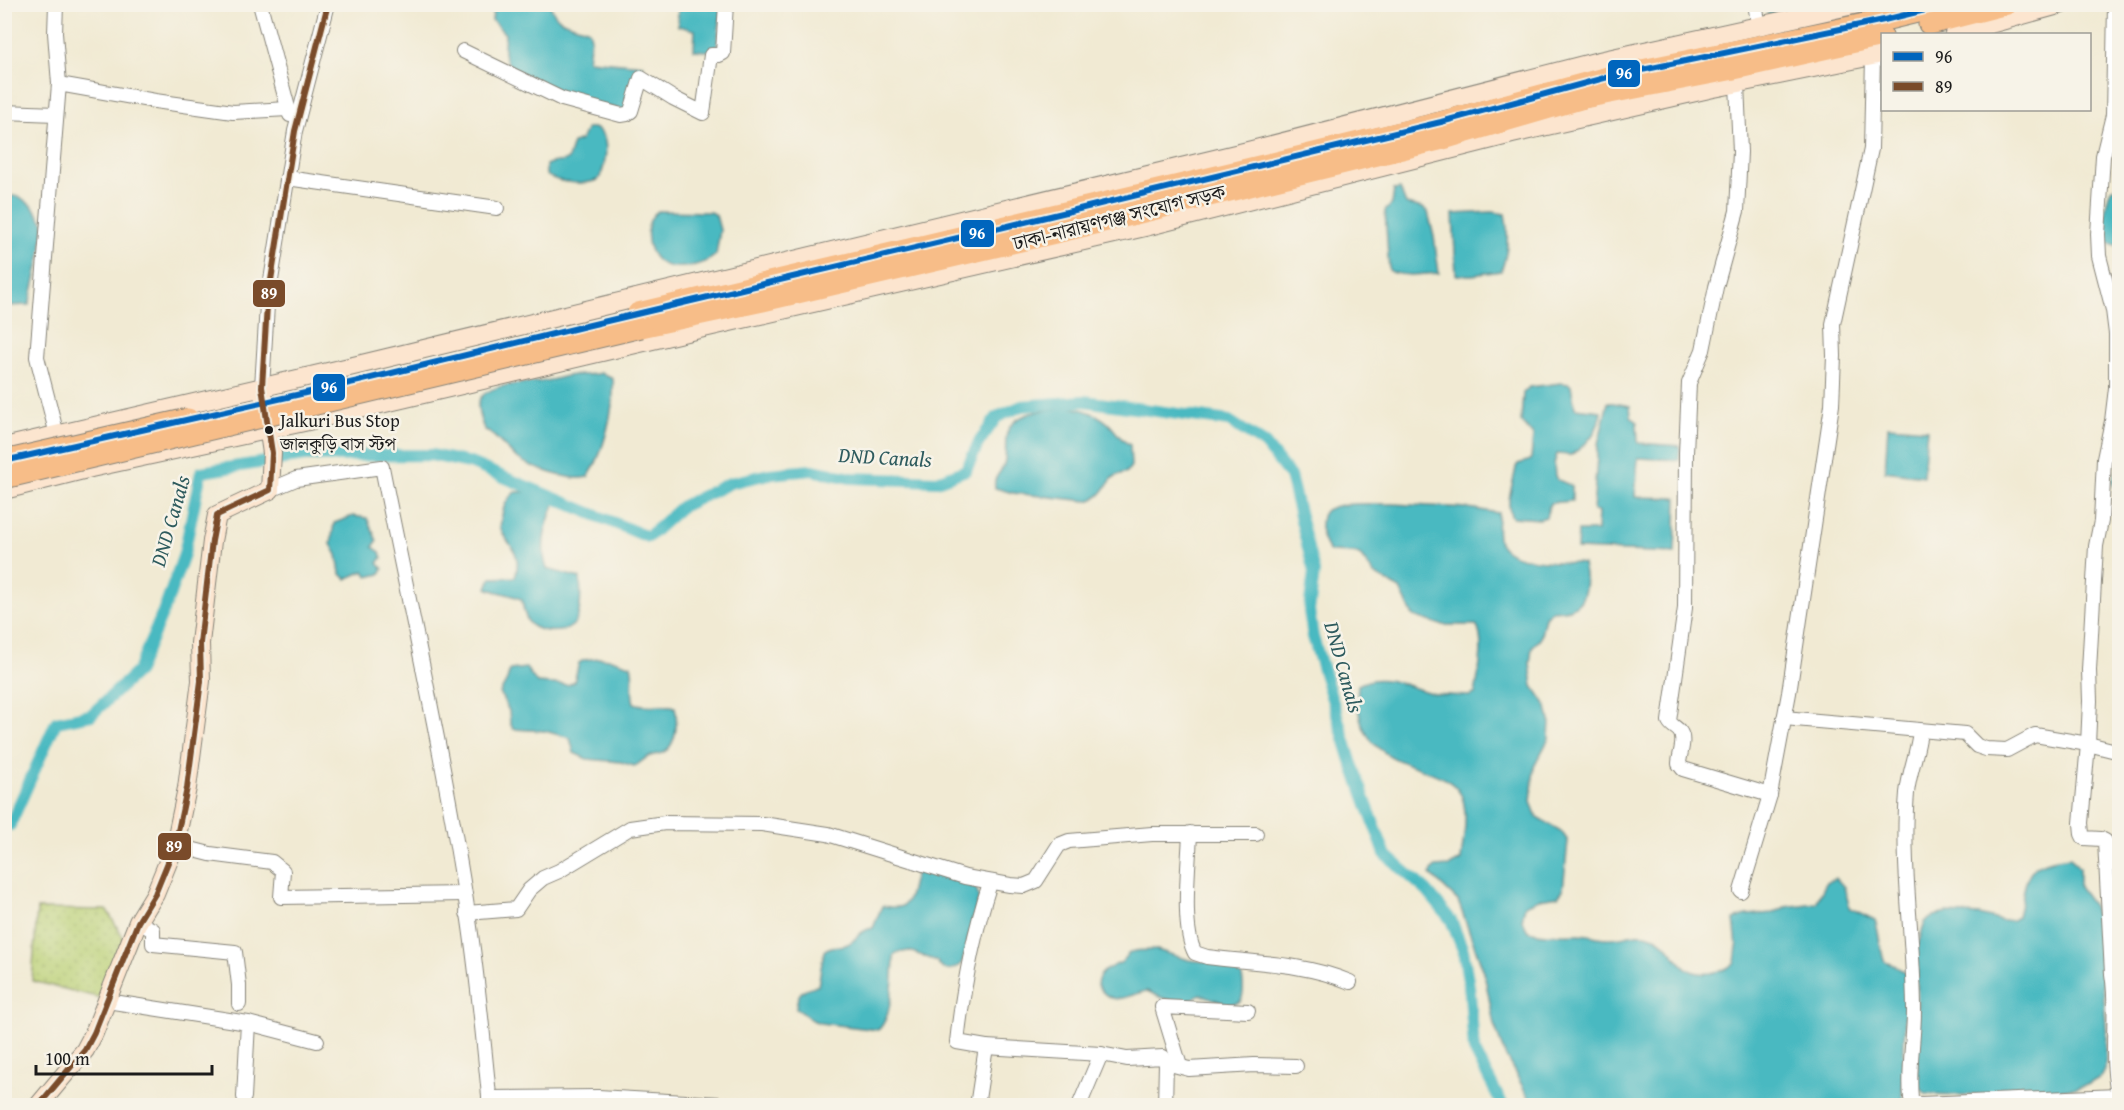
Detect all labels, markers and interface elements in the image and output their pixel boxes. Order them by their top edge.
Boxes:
legend [1881,33,2091,111]
text: 96 [1935,43,1952,70]
line badge: 96 [1607,59,1641,88]
text: 96 [1616,61,1632,85]
text: 89 [1935,73,1952,100]
street label: ঢাকা-নারায়ণগঞ্জ সংযোগ সড়ক [1009,176,1229,258]
line badge: 96 [960,219,995,248]
text: 96 [969,221,985,245]
line badge: 89 [252,279,286,308]
text: 89 [261,281,277,305]
line badge: 96 [312,373,346,402]
text: 96 [321,375,337,399]
place label: Jalkuri Bus Stop জালকুড়ি বাস স্টপ [278,407,400,457]
marker: Jalkuri Bus Stop জালকুড়ি বাস স্টপ [263,424,275,436]
water label: DND Canals [836,439,933,475]
water label: DND Canals [142,471,198,571]
water label: DND Canals [1316,617,1372,717]
line badge: 89 [157,832,192,861]
text: 89 [166,834,182,858]
scale bar [36,1038,212,1076]
text: 100 m [45,1045,90,1072]

